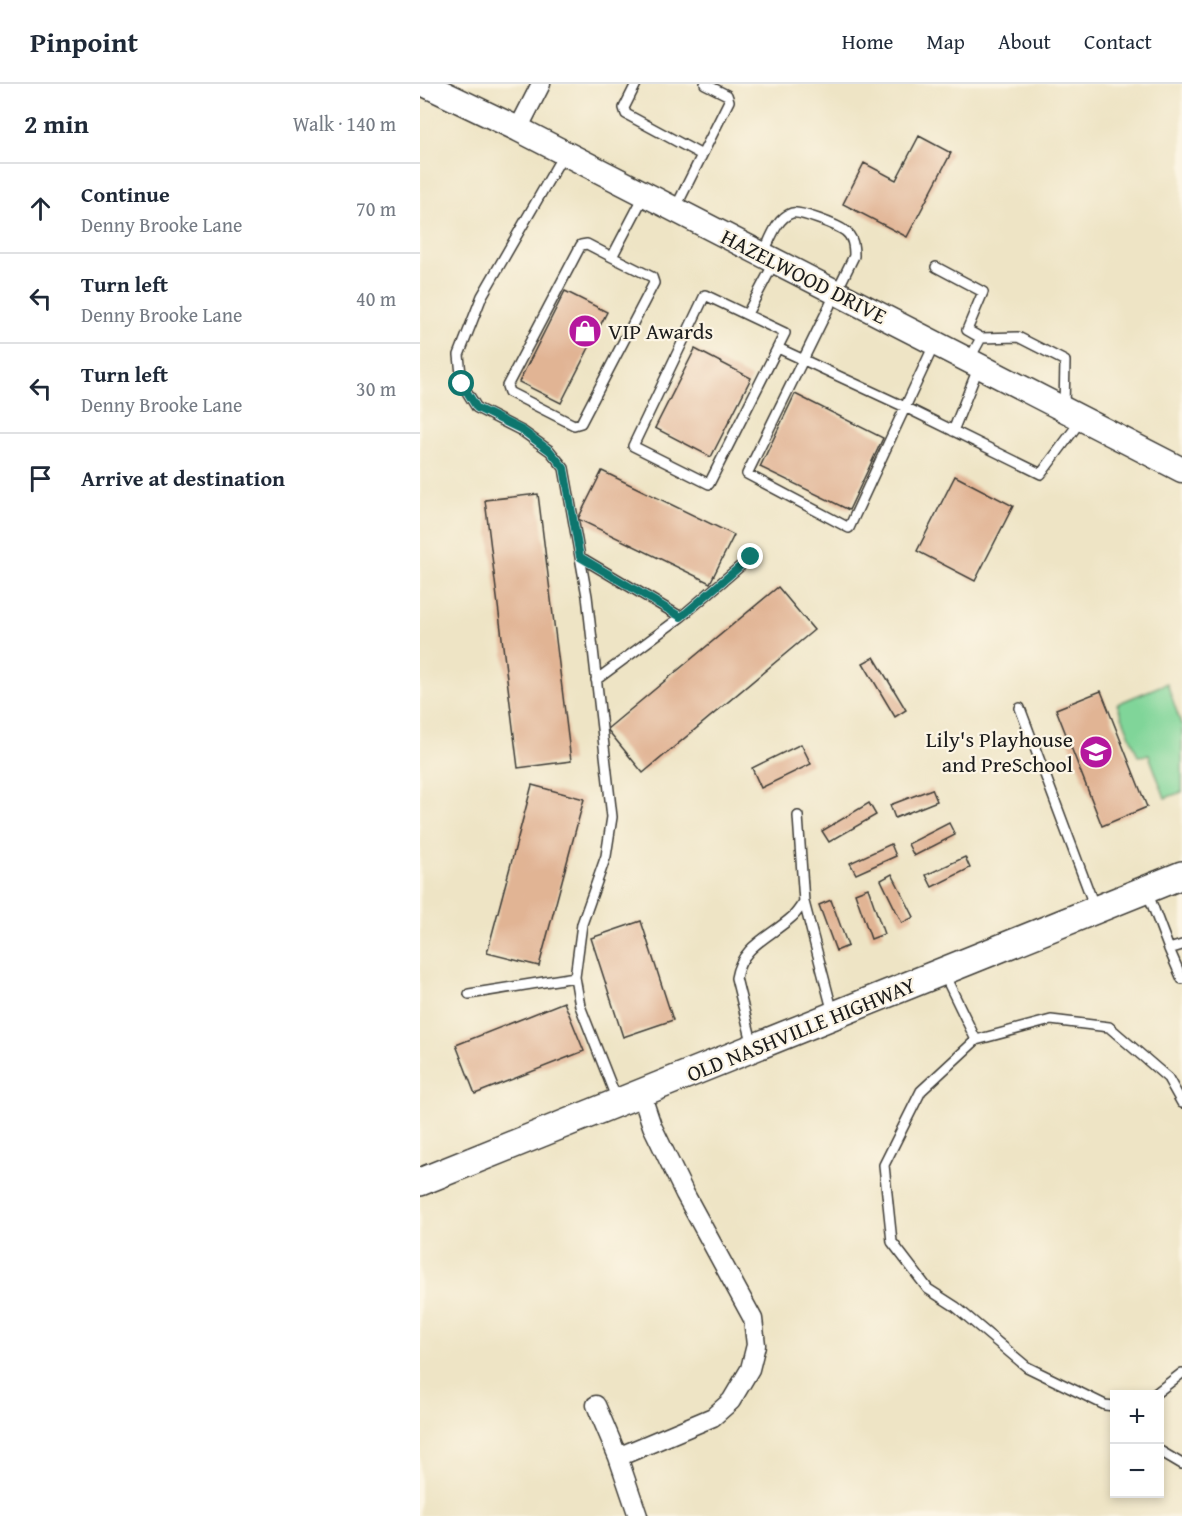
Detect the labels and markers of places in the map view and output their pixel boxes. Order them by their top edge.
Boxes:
shop icon: VIP Awards [567,313,603,349]
place label: VIP Awards [608,315,713,347]
place label: Lily's Playhouse and PreSchool [926,723,1073,780]
school or university icon: Lily's Playhouse and PreSchool [1078,734,1114,770]

